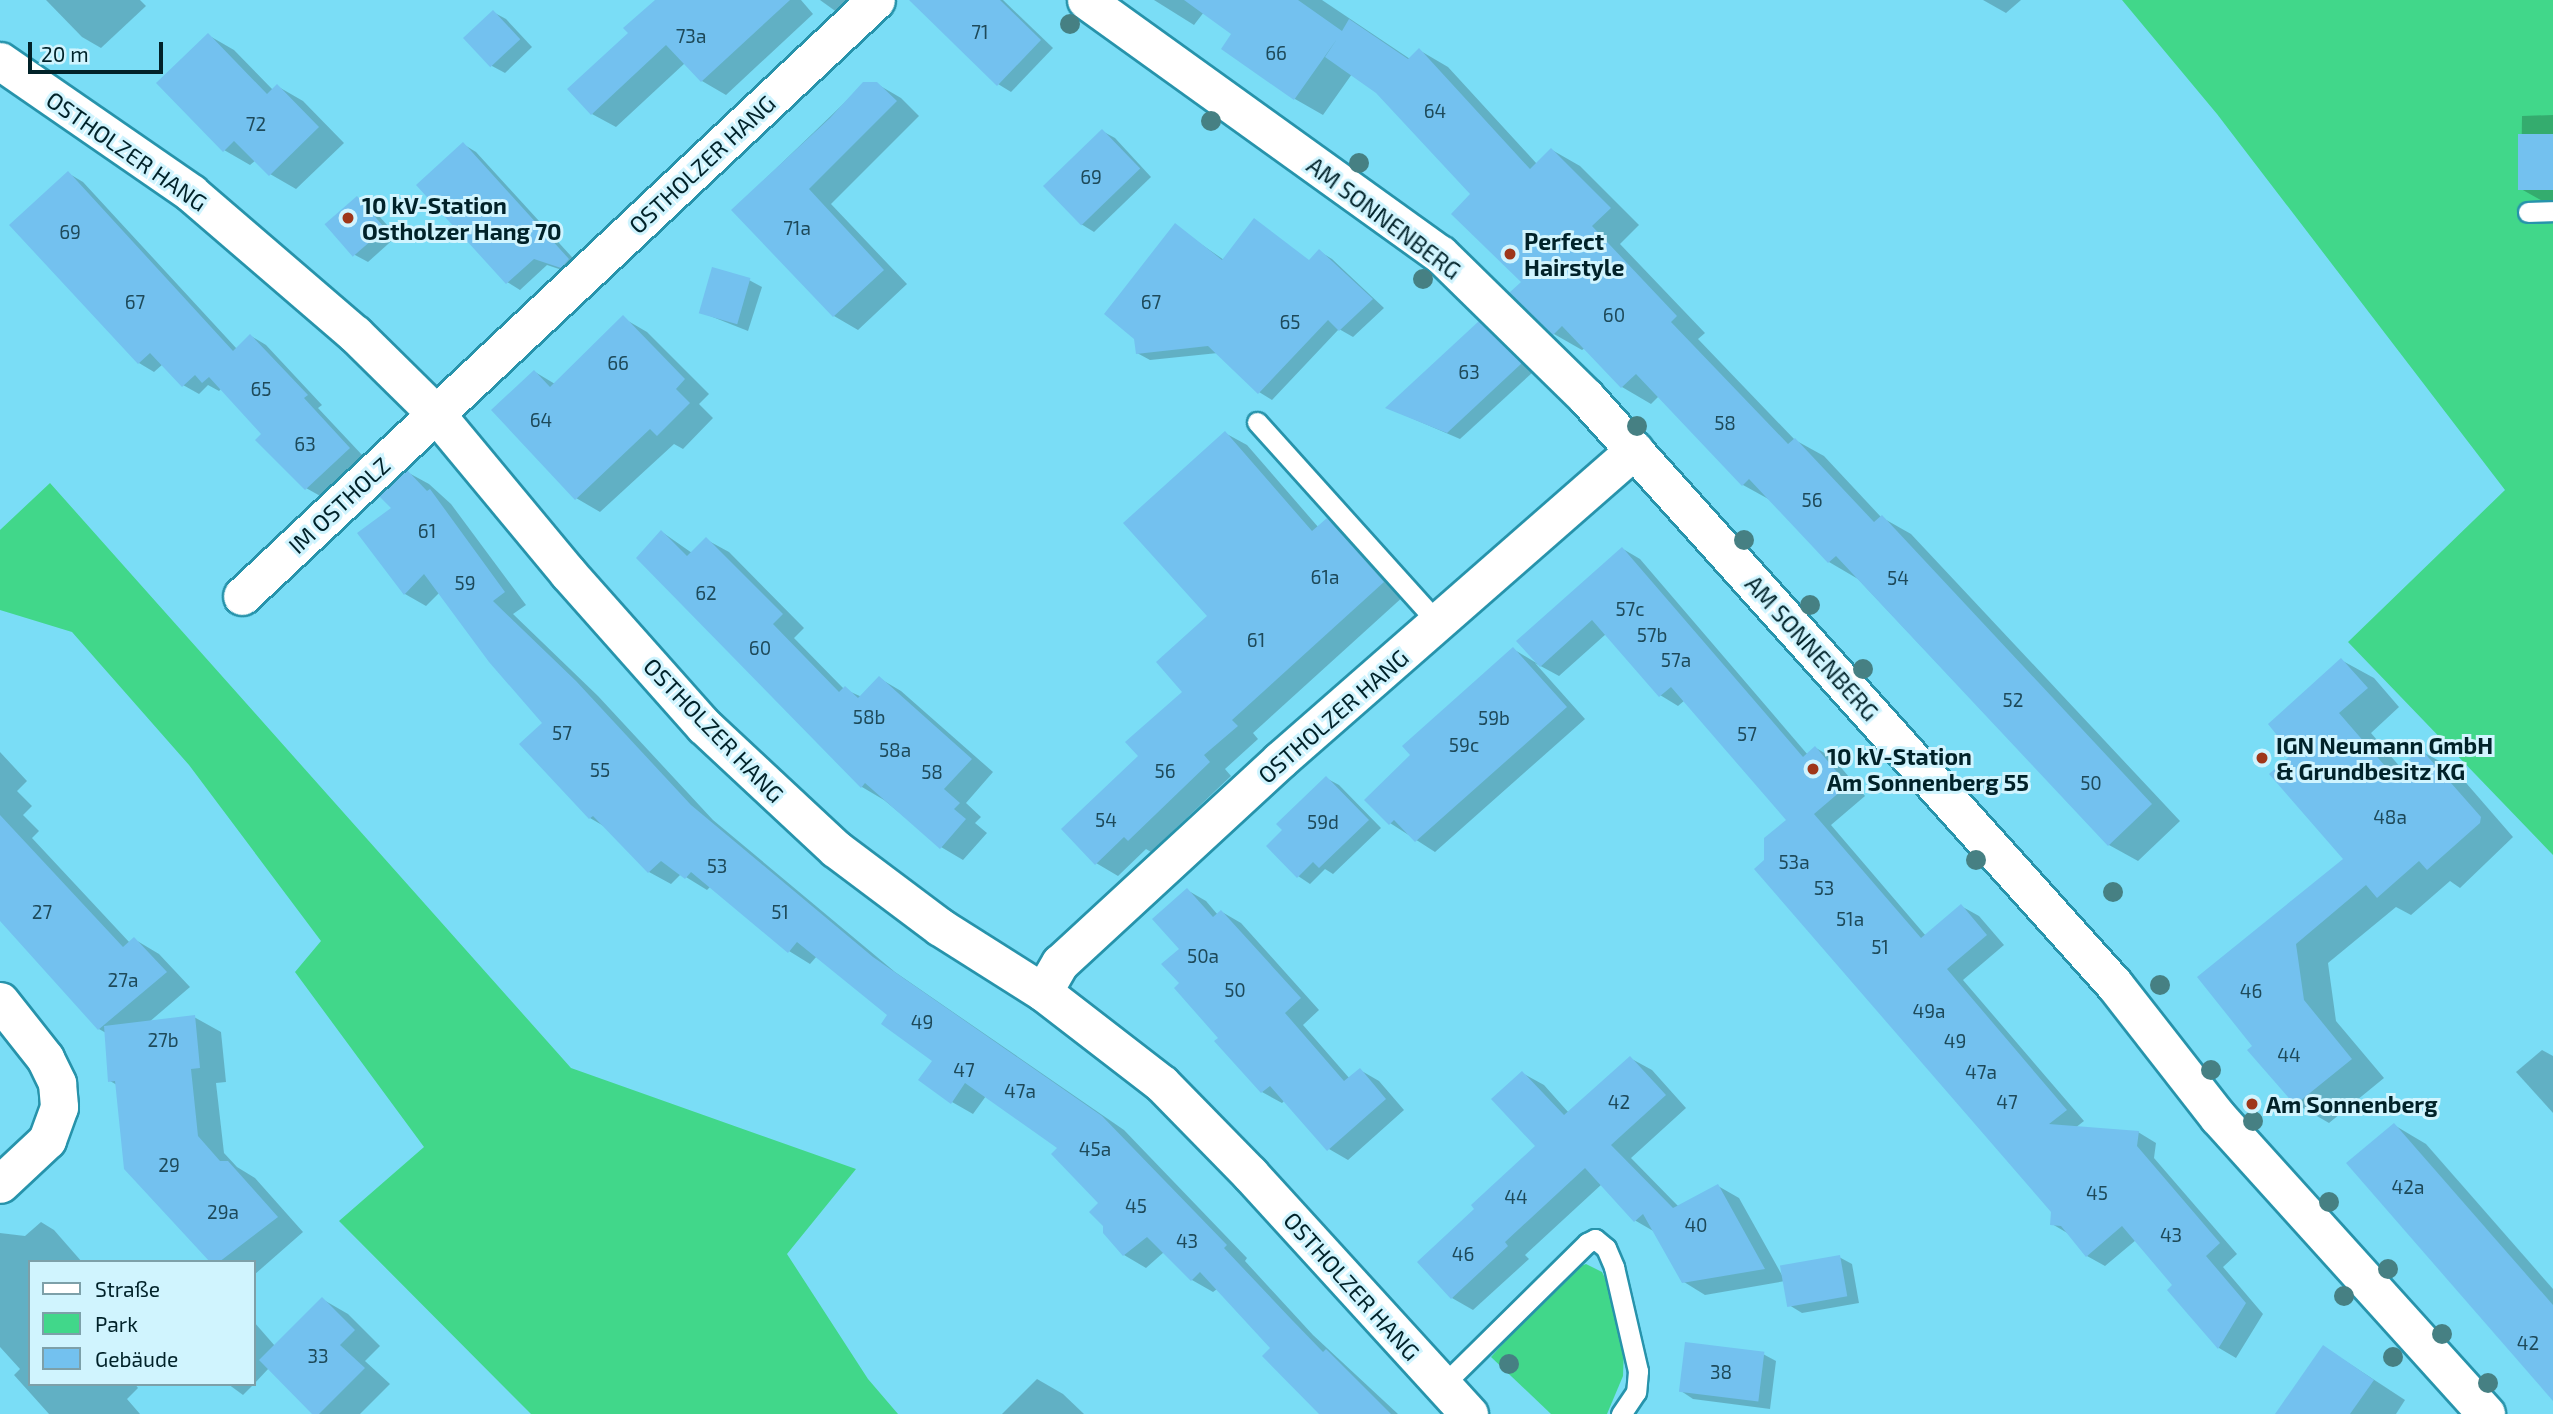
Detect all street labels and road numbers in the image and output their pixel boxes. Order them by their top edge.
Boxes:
street label: OSTHOLZER HANG [41,85,213,217]
street label: OSTHOLZER HANG [623,89,781,239]
street label: AM SONNENBERG [1302,151,1466,285]
street label: IM OSTHOLZ [283,451,395,559]
street label: AM SONNENBERG [1740,570,1884,726]
street label: OSTHOLZER HANG [1252,643,1414,789]
street label: OSTHOLZER HANG [638,652,790,808]
street label: OSTHOLZER HANG [1278,1206,1426,1366]

